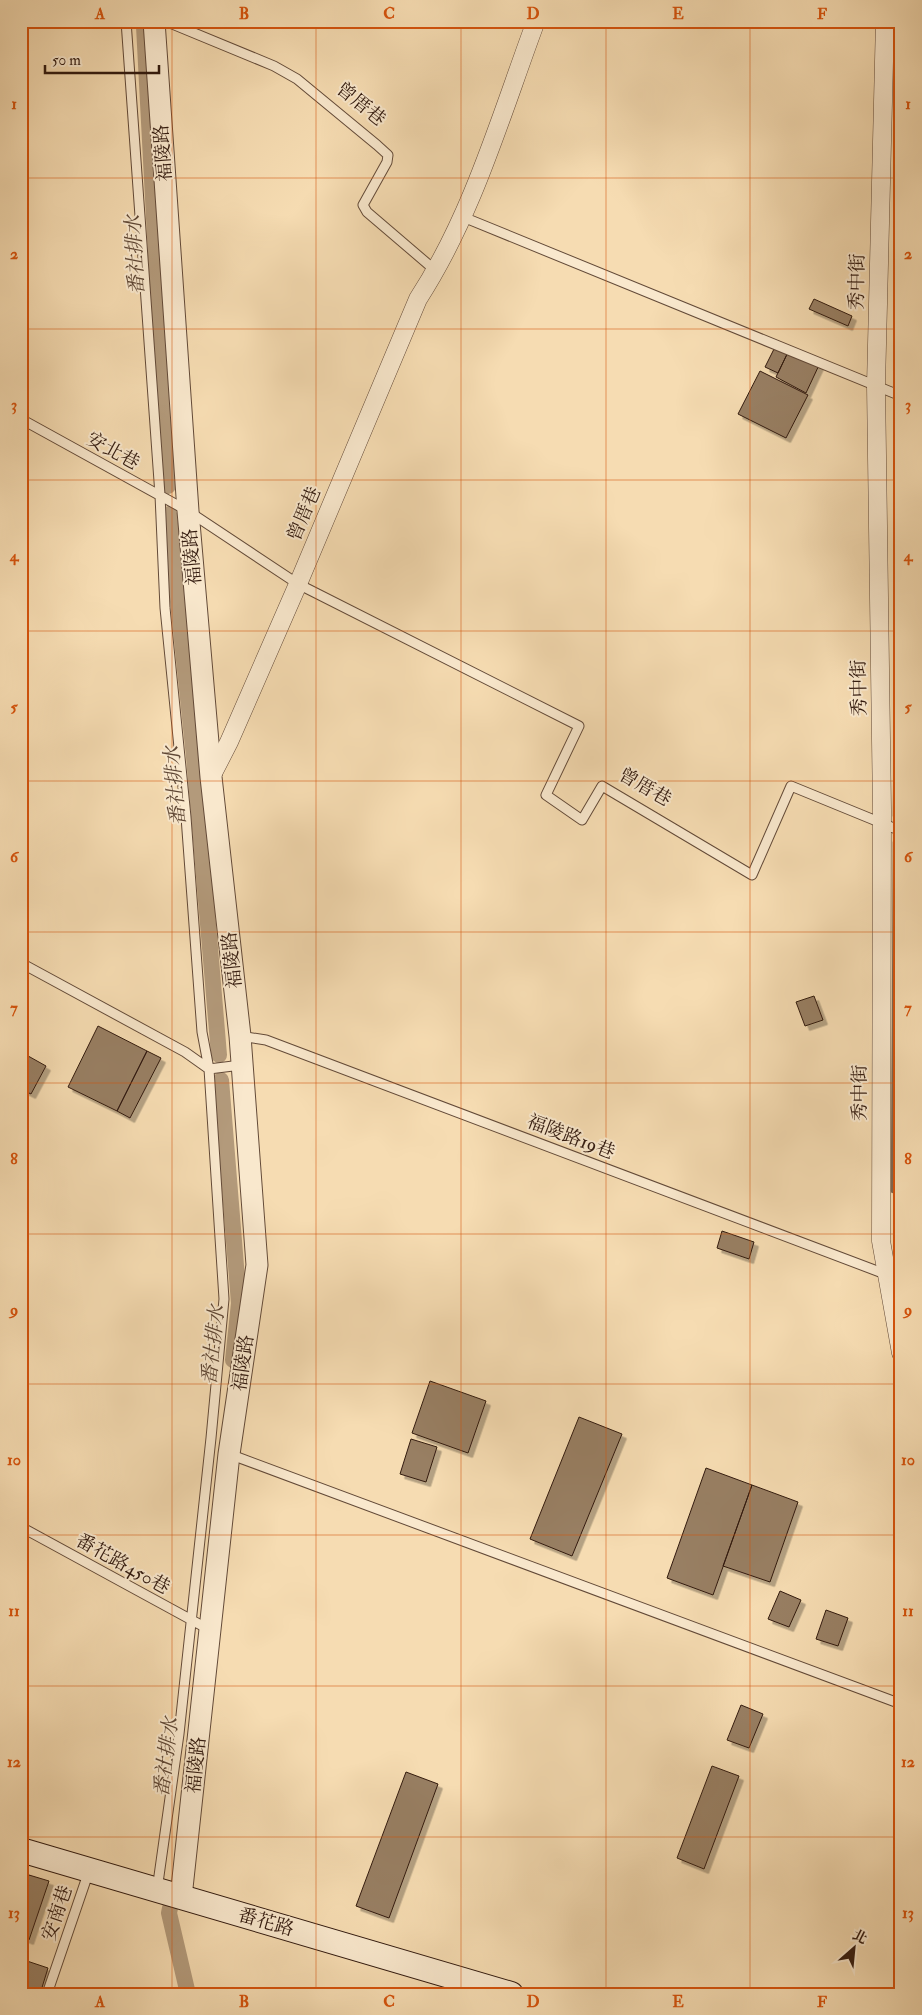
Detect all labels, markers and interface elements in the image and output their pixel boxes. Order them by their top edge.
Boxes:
text: A [94,4,106,24]
text: B [239,4,249,24]
text: C [383,4,395,24]
text: D [526,4,540,24]
text: E [672,4,684,24]
text: F [817,4,827,24]
scale bar [45,42,159,74]
text: 50 m [52,51,81,70]
street label: 曾厝巷 [331,77,391,131]
text: 1 [11,94,17,114]
text: 1 [905,94,911,114]
street label: 福陵路 [149,124,177,182]
water label: 番社排水 [120,212,150,296]
text: 2 [10,244,18,264]
text: 2 [904,244,912,264]
street label: 秀中街 [845,253,869,311]
text: 3 [11,395,17,415]
text: 3 [905,395,911,415]
street label: 安北巷 [82,427,144,475]
street label: 曾厝巷 [282,483,326,545]
street label: 福陵路 [178,528,206,586]
text: 4 [9,546,20,566]
text: 4 [903,546,914,566]
street label: 秀中街 [847,659,871,717]
text: 5 [10,697,18,717]
text: 5 [904,697,912,717]
water label: 番社排水 [159,743,191,827]
street label: 曾厝巷 [614,762,676,812]
text: 6 [10,847,20,867]
text: 6 [904,847,914,867]
street label: 福陵路 [217,930,247,990]
text: 7 [10,998,18,1018]
text: 7 [904,998,912,1018]
street label: 秀中街 [848,1064,872,1122]
street label: 福陵路19巷 [524,1109,618,1165]
text: 8 [10,1149,18,1169]
text: 8 [904,1149,912,1169]
text: 9 [8,1300,18,1320]
text: 9 [902,1300,912,1320]
water label: 番社排水 [196,1302,230,1386]
street label: 福陵路 [227,1333,259,1393]
text: 10 [7,1450,21,1470]
text: 10 [901,1450,915,1470]
street label: 番花路450巷 [72,1528,174,1600]
text: 11 [8,1601,20,1621]
text: 11 [902,1601,914,1621]
water label: 番社排水 [149,1714,184,1798]
street label: 福陵路 [181,1735,211,1795]
text: 12 [7,1752,21,1772]
text: 12 [901,1752,915,1772]
street label: 安南巷 [36,1882,78,1944]
text: 13 [8,1903,20,1923]
street label: 番花路 [235,1903,297,1941]
text: 13 [902,1903,914,1923]
north arrow [830,1922,880,1972]
text: 北 [850,1926,870,1948]
text: A [94,1992,106,2012]
text: B [239,1992,249,2012]
text: C [383,1992,395,2012]
text: D [526,1992,540,2012]
text: E [672,1992,684,2012]
text: F [817,1992,827,2012]

